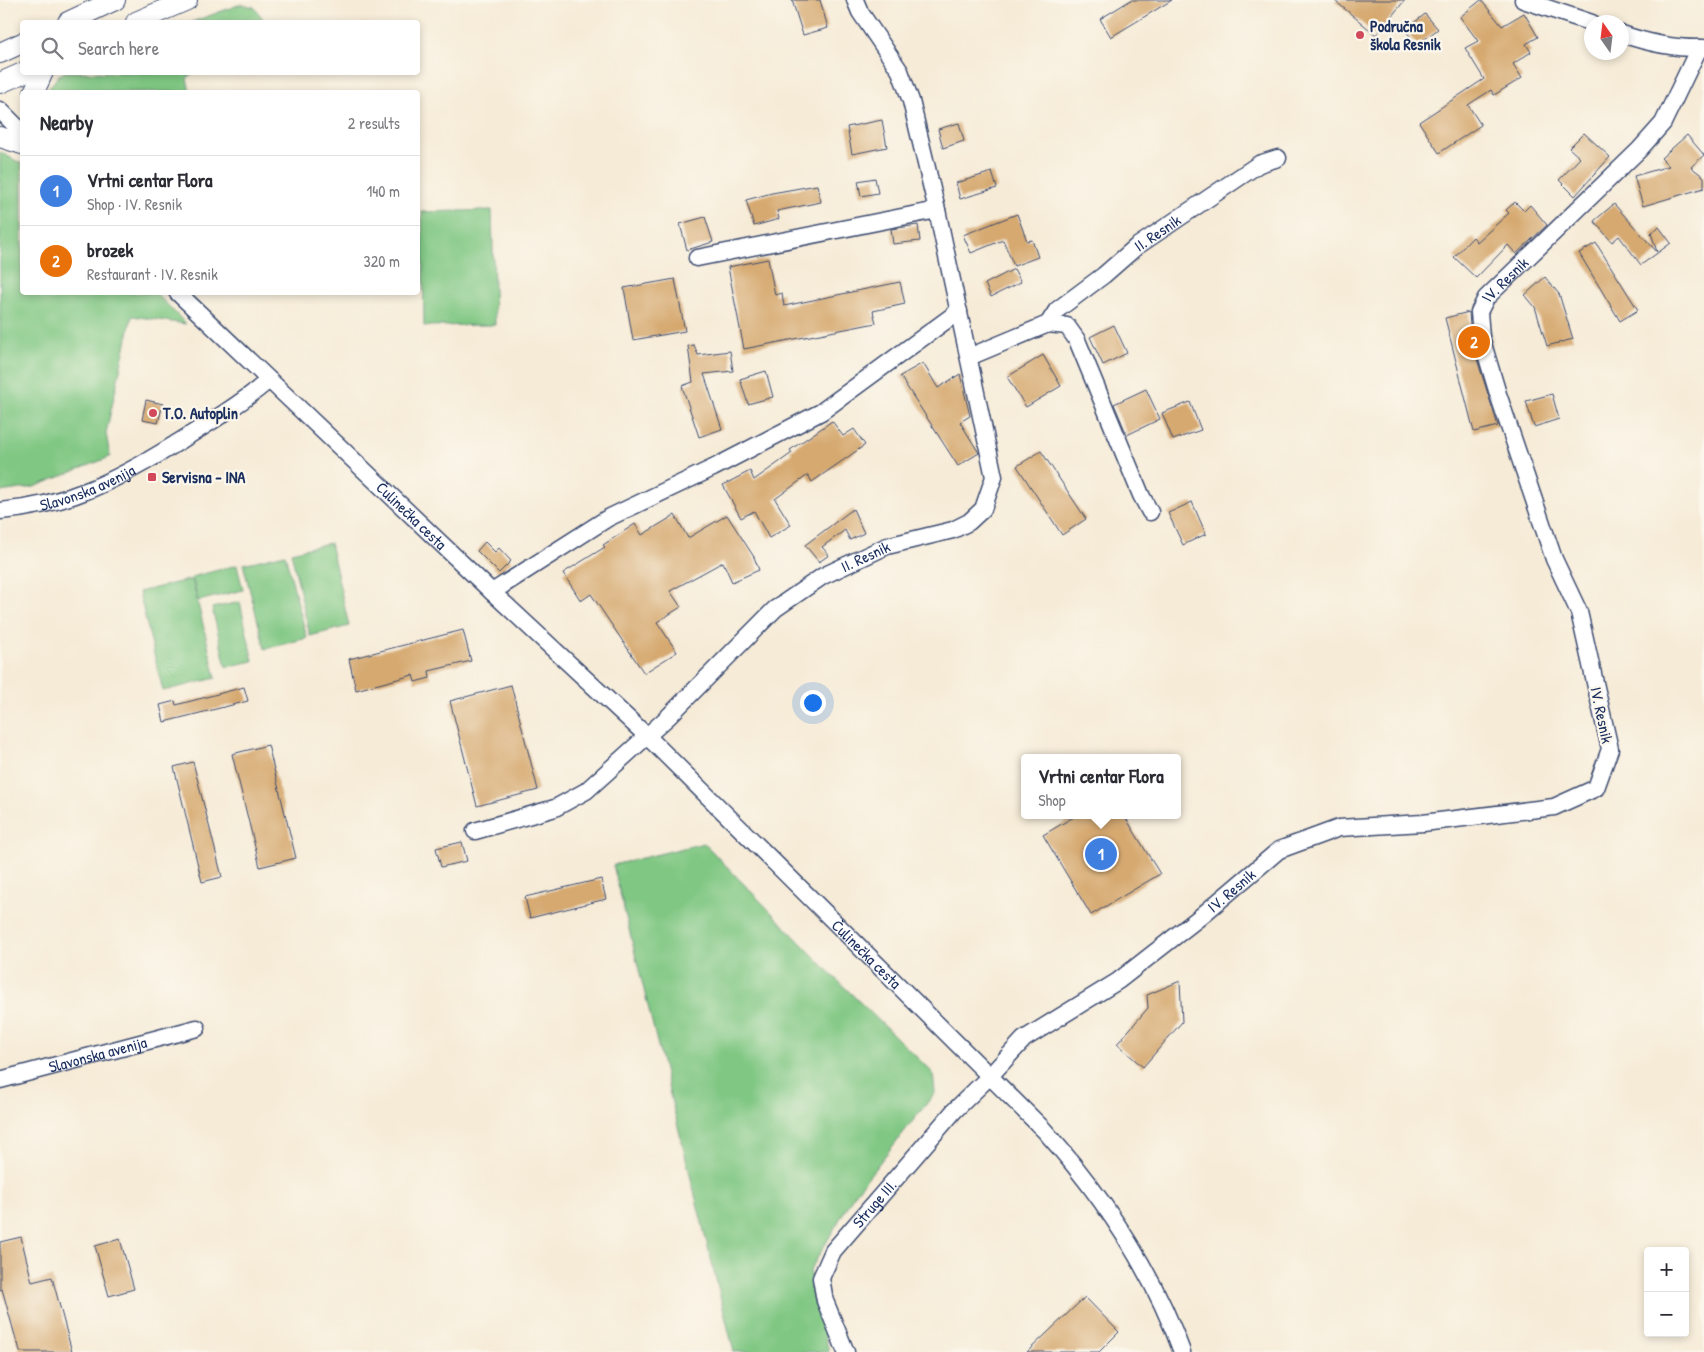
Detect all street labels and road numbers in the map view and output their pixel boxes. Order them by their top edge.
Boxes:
street label: II. Resnik [1130,209,1185,256]
street label: IV. Resnik [1475,252,1533,305]
street label: Slavonska avenija [38,459,139,516]
street label: Čulinečka cesta [371,476,452,554]
street label: II. Resnik [837,535,894,577]
street label: IV. Resnik [1585,685,1619,746]
street label: IV. Resnik [1202,863,1260,917]
street label: Čulinečka cesta [827,914,906,993]
street label: Slavonska avenija [46,1031,149,1078]
street label: Struge III. [847,1174,901,1232]

